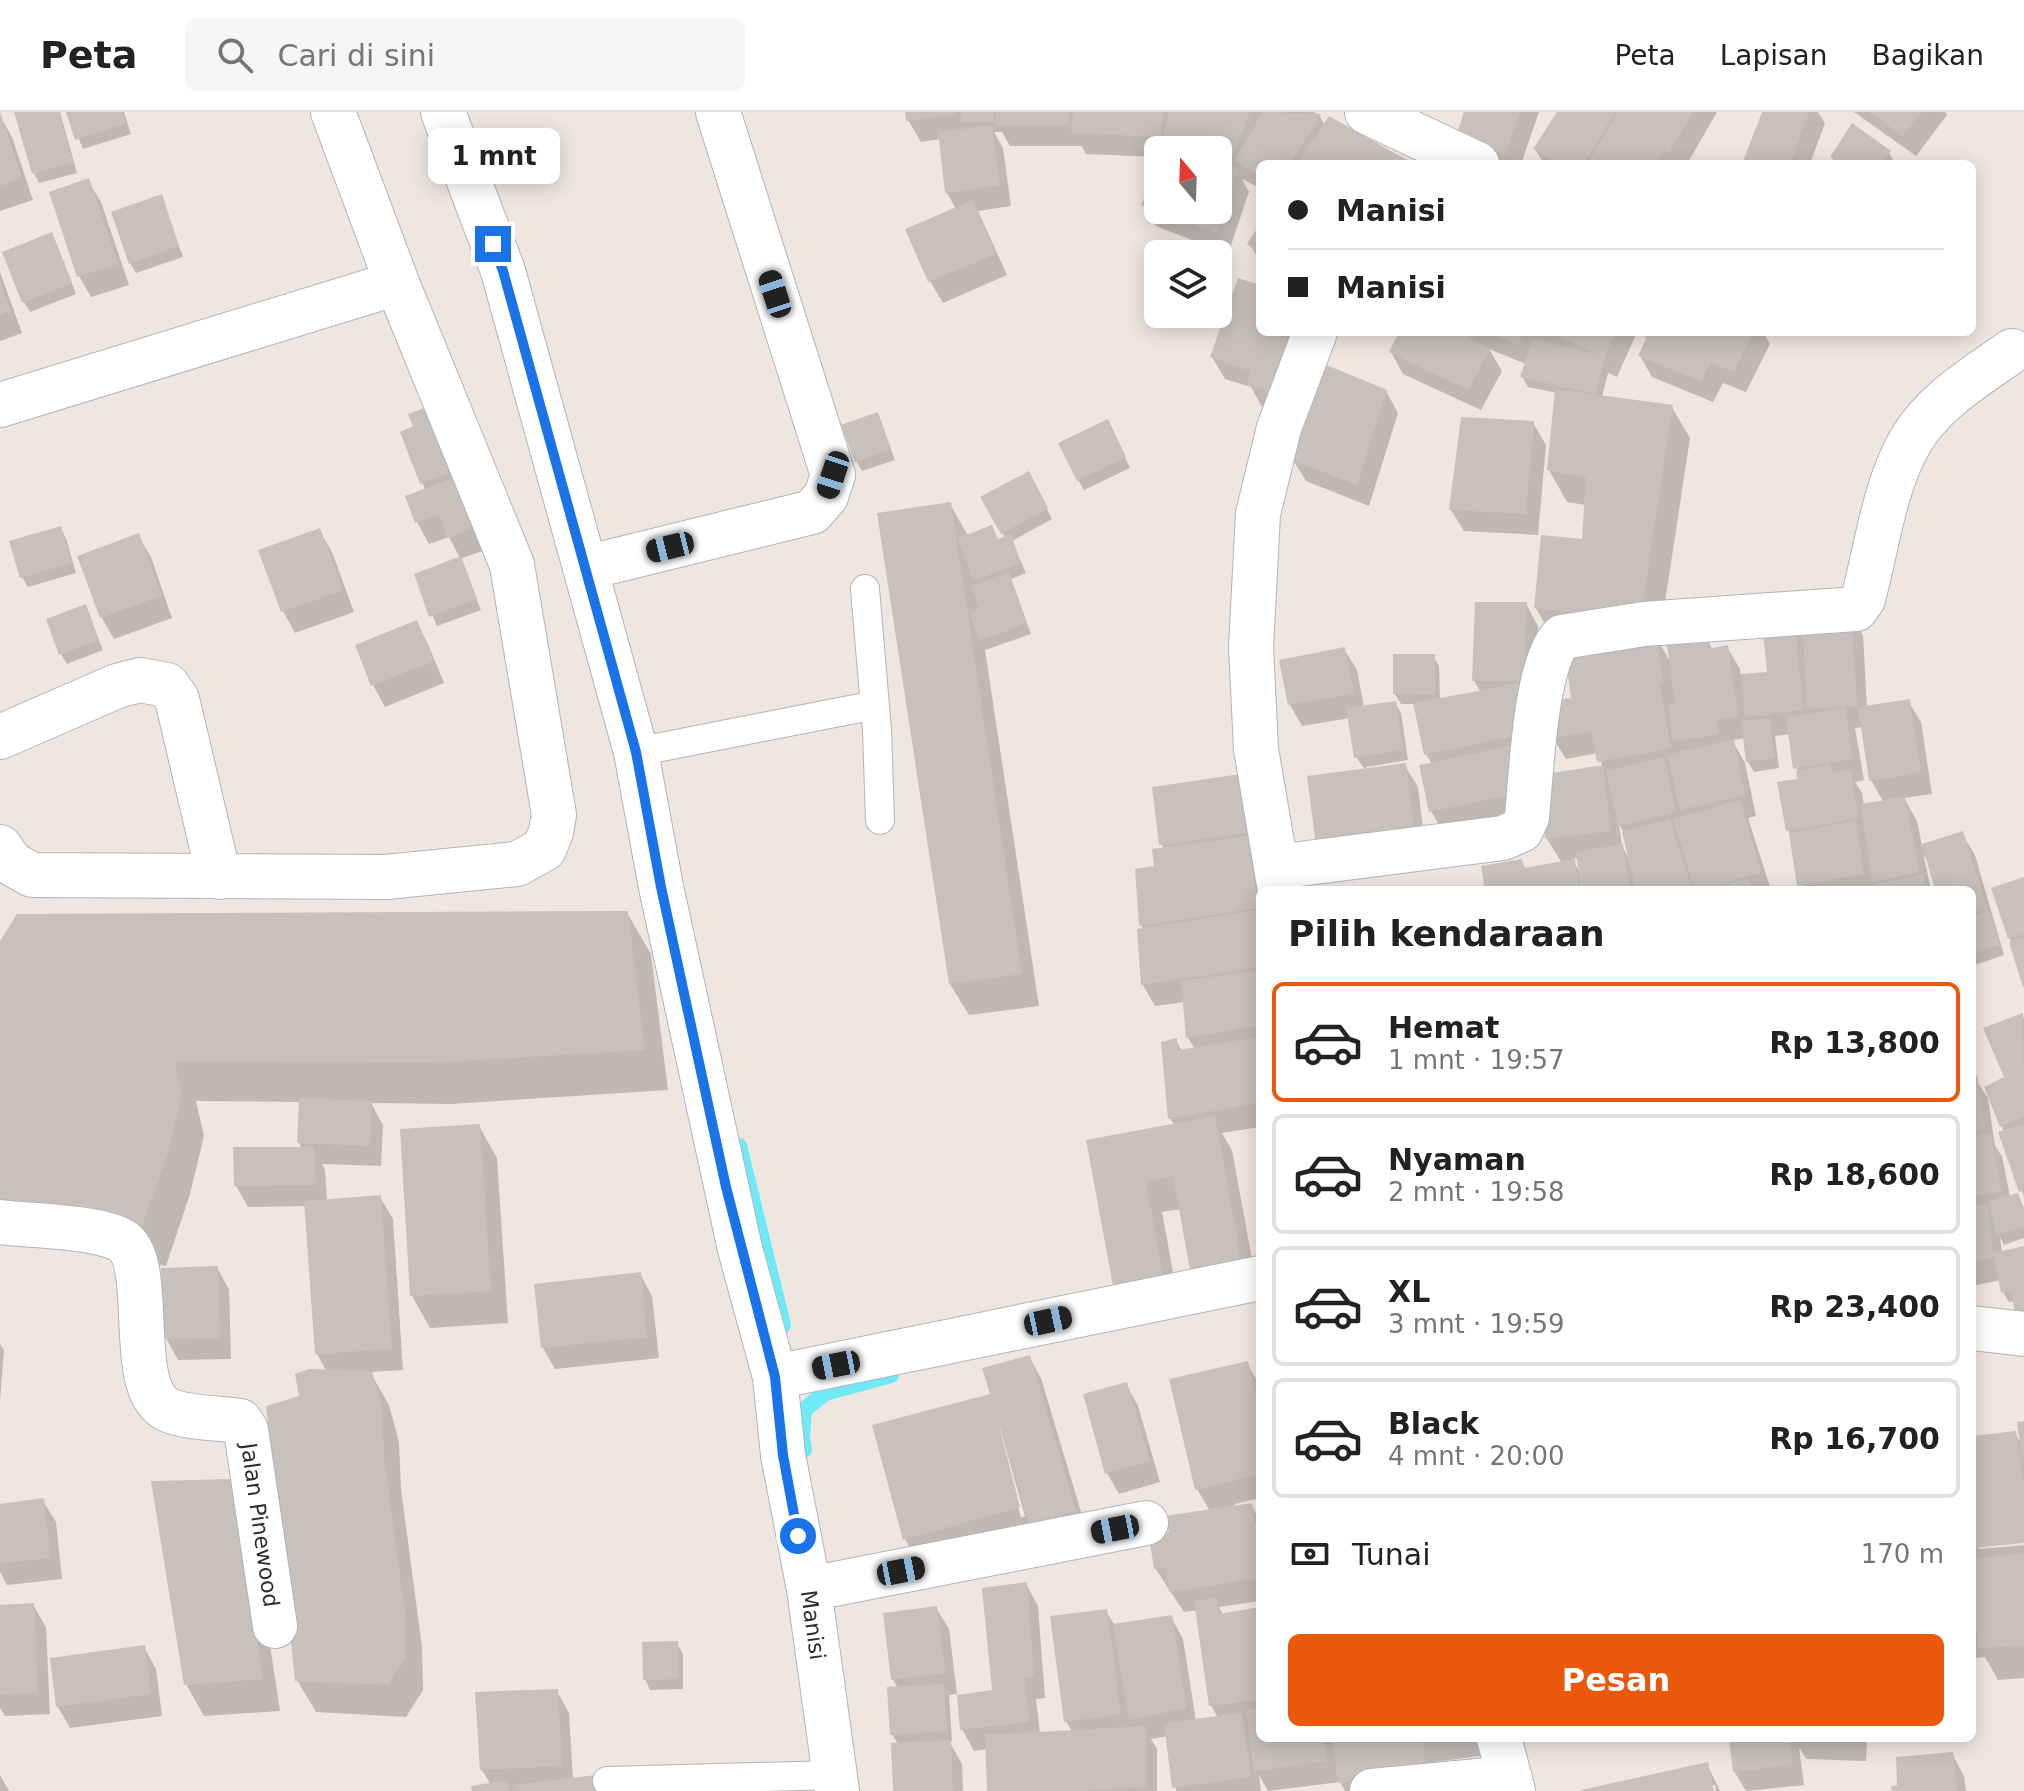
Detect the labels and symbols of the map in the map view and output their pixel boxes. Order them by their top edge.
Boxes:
callout: 1 mnt [427,128,559,184]
north arrow [1144,136,1232,224]
route end [475,226,511,262]
car [756,267,794,321]
car [814,448,852,502]
car [644,530,696,564]
car [1022,1304,1074,1338]
car [810,1349,862,1381]
street label: Jalan Pinewood [236,1439,284,1609]
car [1089,1513,1141,1545]
route start [780,1518,816,1554]
car [875,1555,927,1587]
street label: Manisi [796,1589,830,1661]

